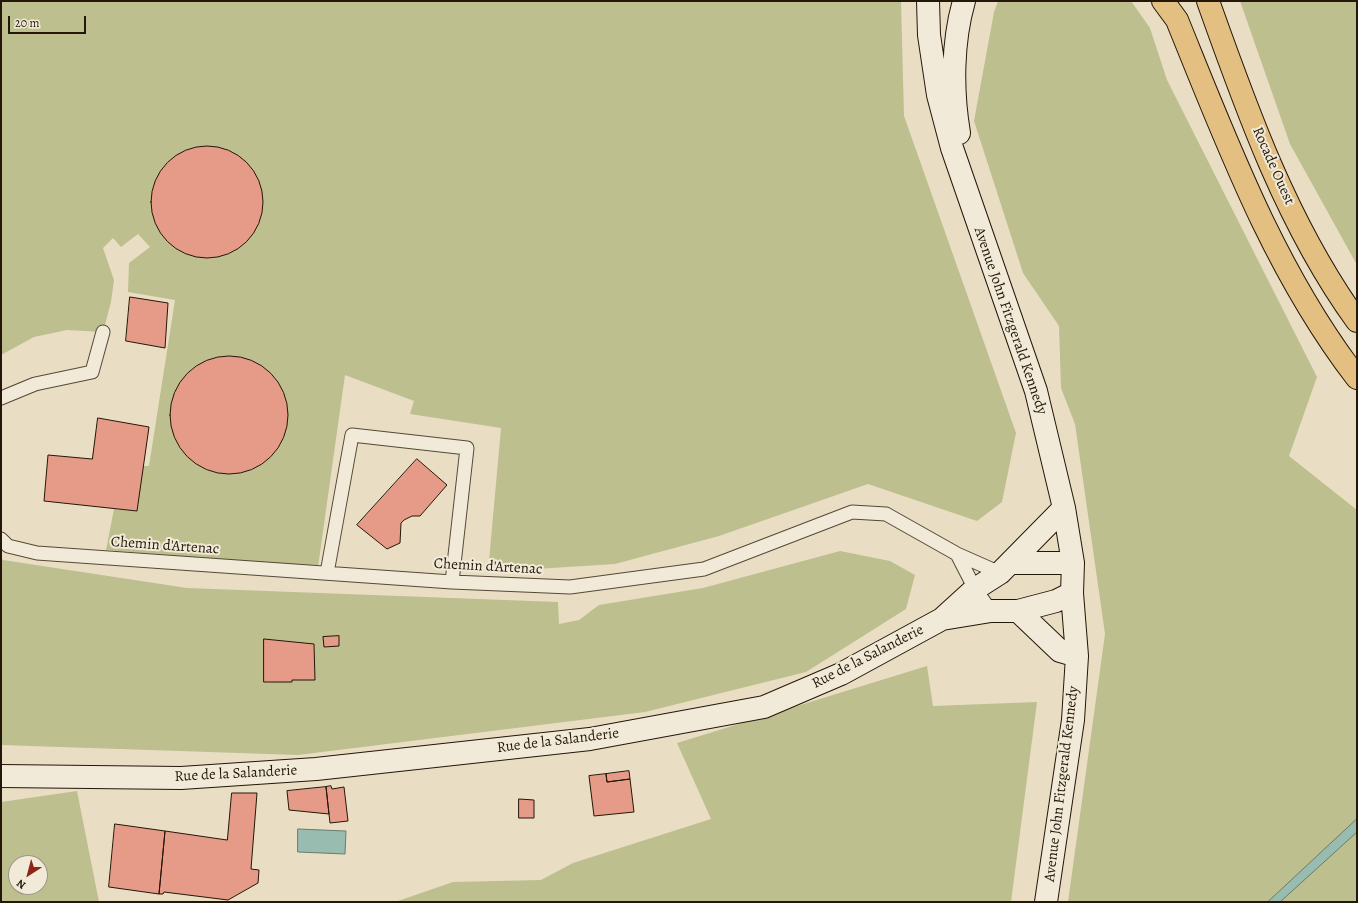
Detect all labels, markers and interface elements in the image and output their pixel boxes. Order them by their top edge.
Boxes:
scale bar [10,8,88,34]
text: 20 m [15,15,39,31]
street label: Rocade Ouest [1248,124,1298,208]
street label: Avenue John Fitzgerald Kennedy [969,225,1051,417]
street label: Chemin d'Artenac [110,533,220,559]
street label: Chemin d'Artenac [433,555,543,579]
street label: Rue de la Salanderie [809,621,927,693]
street label: Avenue John Fitzgerald Kennedy [1041,685,1083,883]
street label: Rue de la Salanderie [496,725,620,757]
street label: Rue de la Salanderie [174,762,298,786]
north arrow [8,855,48,895]
text: N [14,876,29,893]

